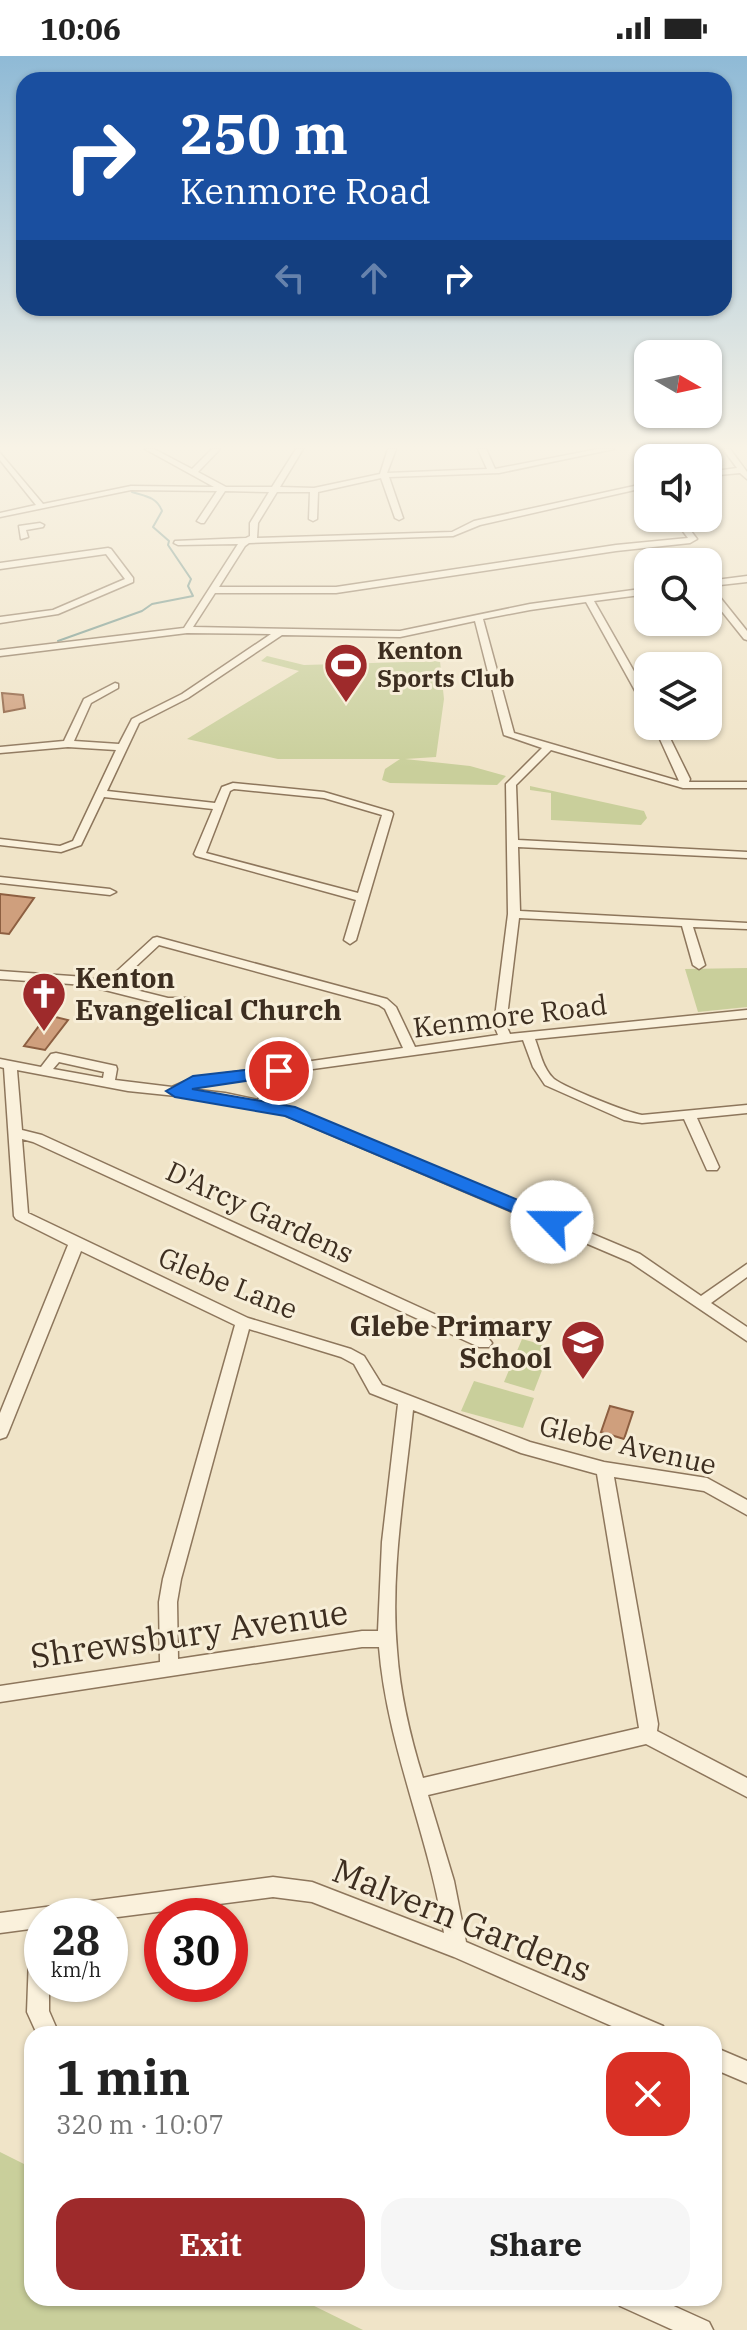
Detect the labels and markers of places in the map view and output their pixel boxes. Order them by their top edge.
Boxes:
place label: Kenton Sports Club [377,634,515,694]
sports icon: Kenton Sports Club [322,641,370,704]
place label: Kenton Evangelical Church [75,959,342,1028]
church icon: Kenton Evangelical Church [20,970,68,1033]
pin [245,1037,313,1105]
place label: Glebe Primary School [350,1307,552,1376]
school or university icon: Glebe Primary School [559,1318,607,1381]

